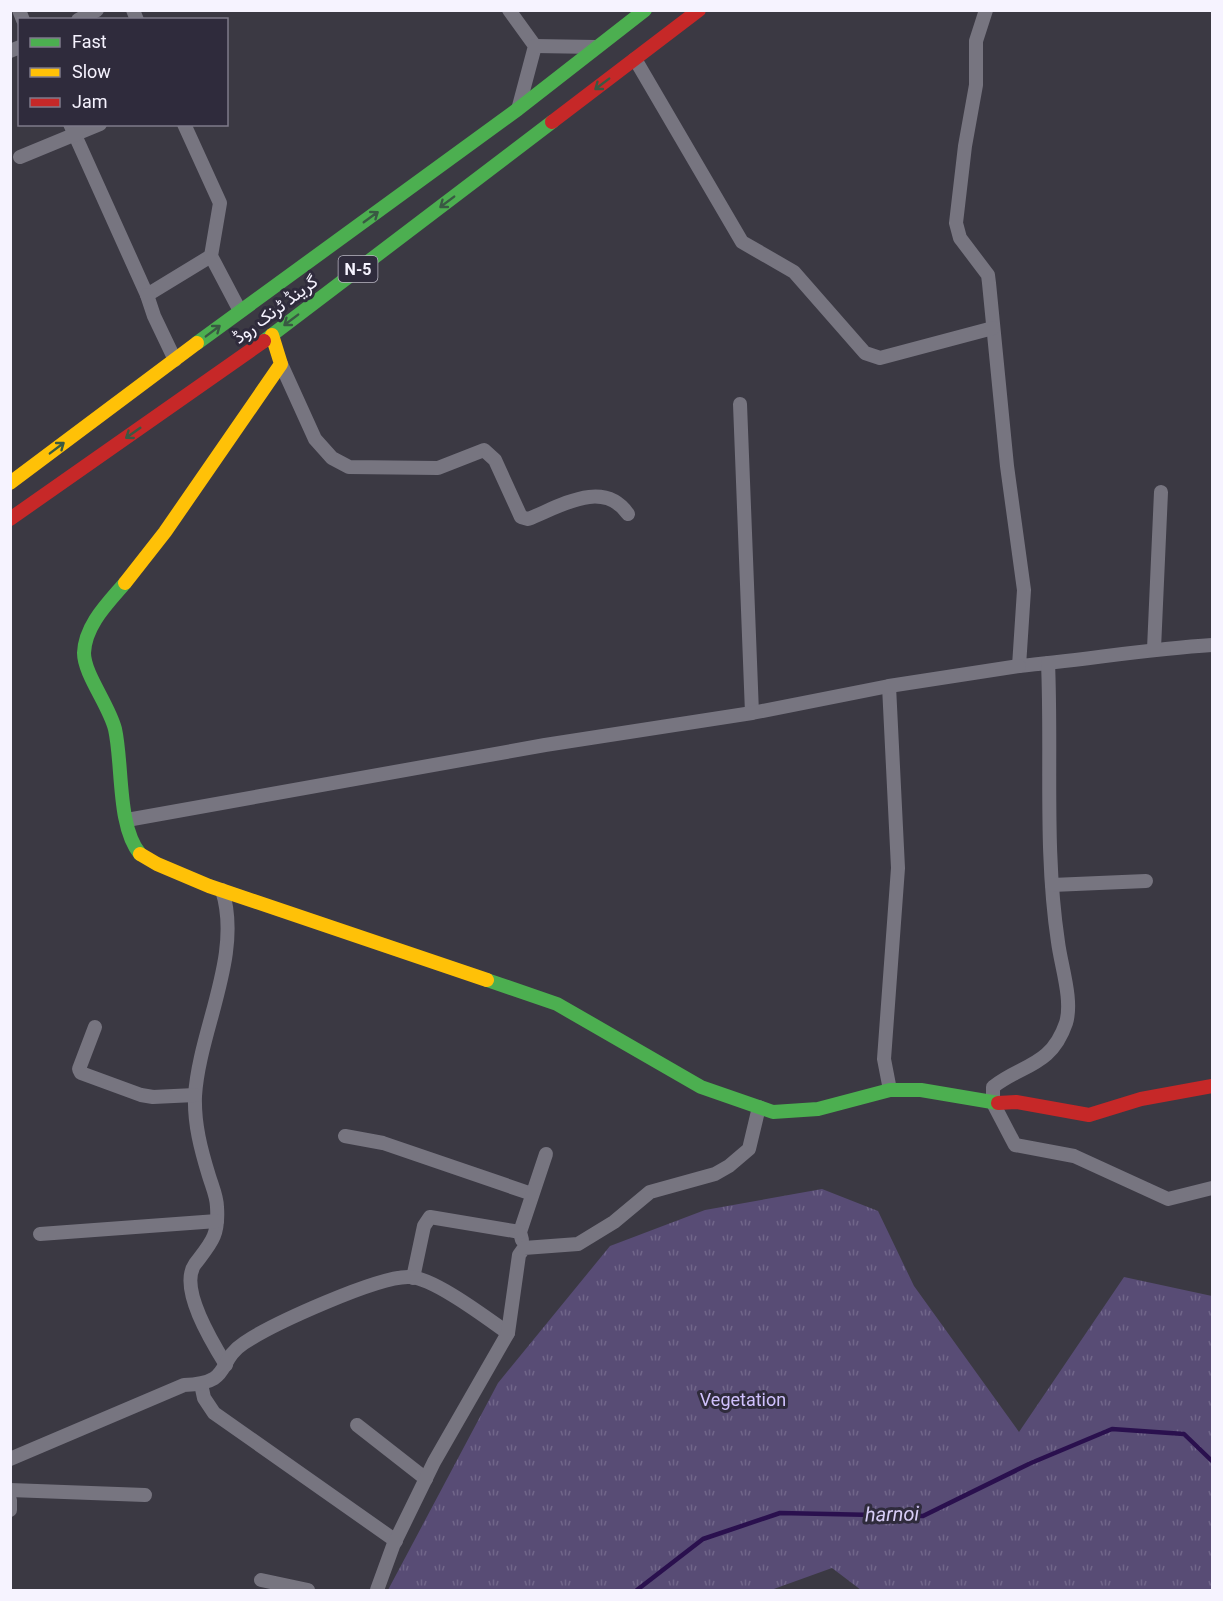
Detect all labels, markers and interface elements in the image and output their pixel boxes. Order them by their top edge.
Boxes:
legend [18,18,228,126]
text: Fast [72,31,107,52]
text: Slow [72,61,111,82]
one-way arrow [594,77,610,90]
text: Jam [72,91,108,112]
one-way arrow [439,196,455,208]
one-way arrow [363,211,379,223]
road number: N-5 [338,256,378,282]
street label: گرینڈ ٹرنک روڈ [228,270,322,349]
one-way arrow [284,314,300,326]
one-way arrow [205,325,221,338]
one-way arrow [125,427,141,439]
one-way arrow [49,442,65,455]
park label: Vegetation [700,1389,786,1410]
water label: harnoi [865,1502,920,1526]

